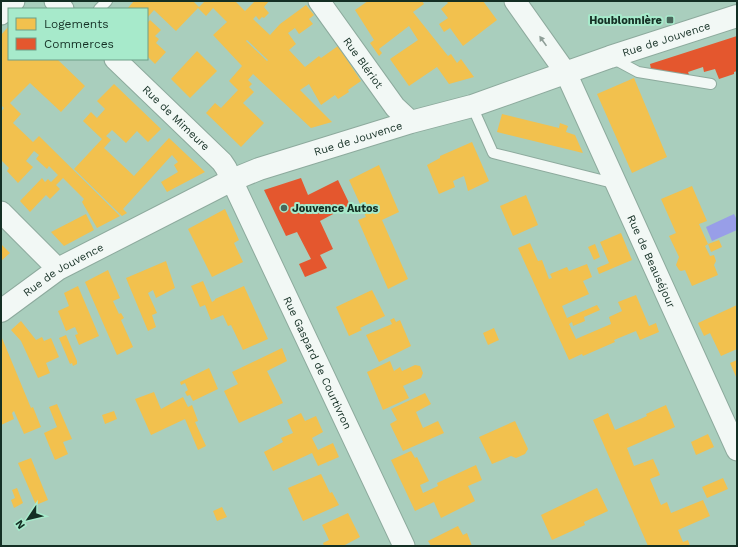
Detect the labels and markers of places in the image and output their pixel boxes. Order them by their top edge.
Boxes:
place label: Houblonnière [589,14,662,27]
marker: Houblonnière [665,15,675,25]
place label: Jouvence Autos [292,202,379,215]
marker: Jouvence Autos [279,203,289,213]

